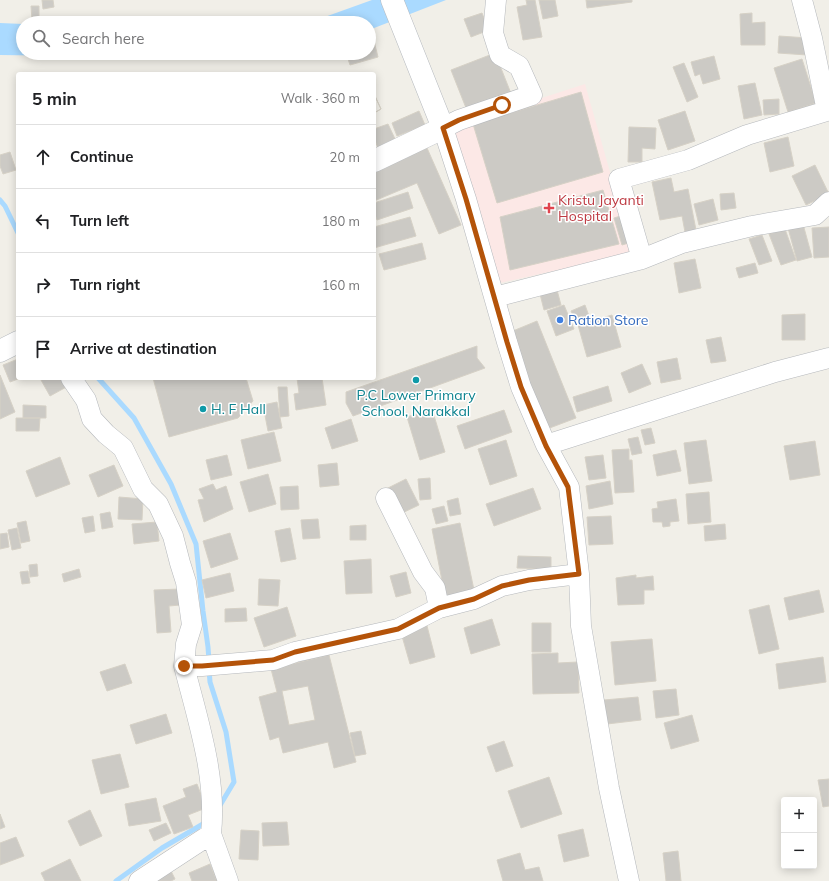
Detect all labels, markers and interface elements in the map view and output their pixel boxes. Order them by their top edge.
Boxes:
search box [16,16,376,60]
icon: search [30,27,52,49]
text: Search here [62,29,144,48]
text: 5 min [32,88,77,109]
text: Walk · 360 m [281,90,360,106]
route start [493,96,511,114]
icon: ahead [32,146,54,168]
text: Continue [70,147,133,166]
text: 20 m [330,149,360,165]
place label: Kristu Jayanti Hospital [558,191,644,225]
marker: Kristu Jayanti Hospital [543,202,555,214]
icon: left [32,210,54,232]
text: Turn left [70,211,129,230]
text: 180 m [322,213,360,229]
icon: right [32,274,54,296]
text: Turn right [70,275,140,294]
text: 160 m [322,277,360,293]
place label: Ration Store [568,311,648,329]
marker: Ration Store [555,315,565,325]
icon: arrive [32,338,54,360]
text: Arrive at destination [70,339,217,358]
marker: P.C Lower Primary School, Narakkal [411,375,421,385]
place label: P.C Lower Primary School, Narakkal [356,386,476,420]
place label: H. F Hall [211,400,266,418]
marker: H. F Hall [198,404,208,414]
route end [175,657,193,675]
map controls [781,797,817,869]
button: + [781,797,817,833]
button: − [781,833,817,869]

